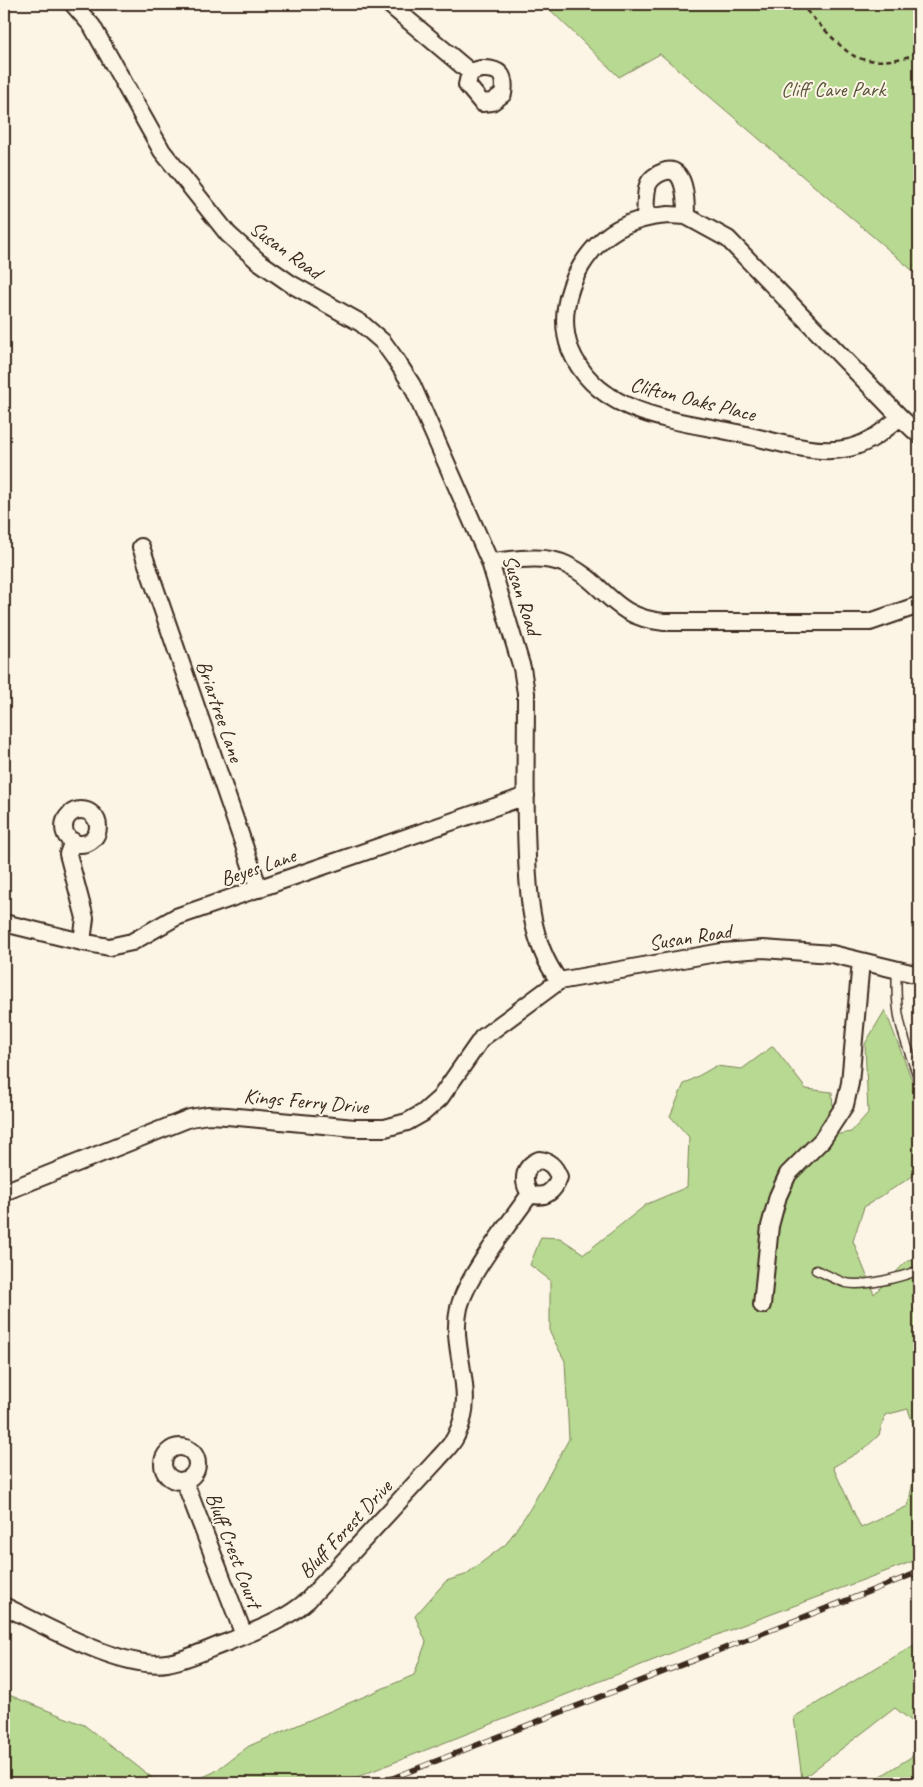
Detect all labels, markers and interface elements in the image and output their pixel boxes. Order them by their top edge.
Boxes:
park label: Cliff Cave Park [781,76,887,102]
street label: Susan Road [245,215,329,287]
street label: Clifton Oaks Place [628,371,759,427]
street label: Susan Road [497,552,548,641]
street label: Briartree Lane [191,657,250,766]
street label: Beyes Lane [217,841,301,892]
street label: Susan Road [647,917,736,956]
street label: Kings Ferry Drive [243,1083,371,1120]
street label: Bluff Forest Drive [293,1473,398,1584]
street label: Bluff Crest Court [200,1489,269,1614]

